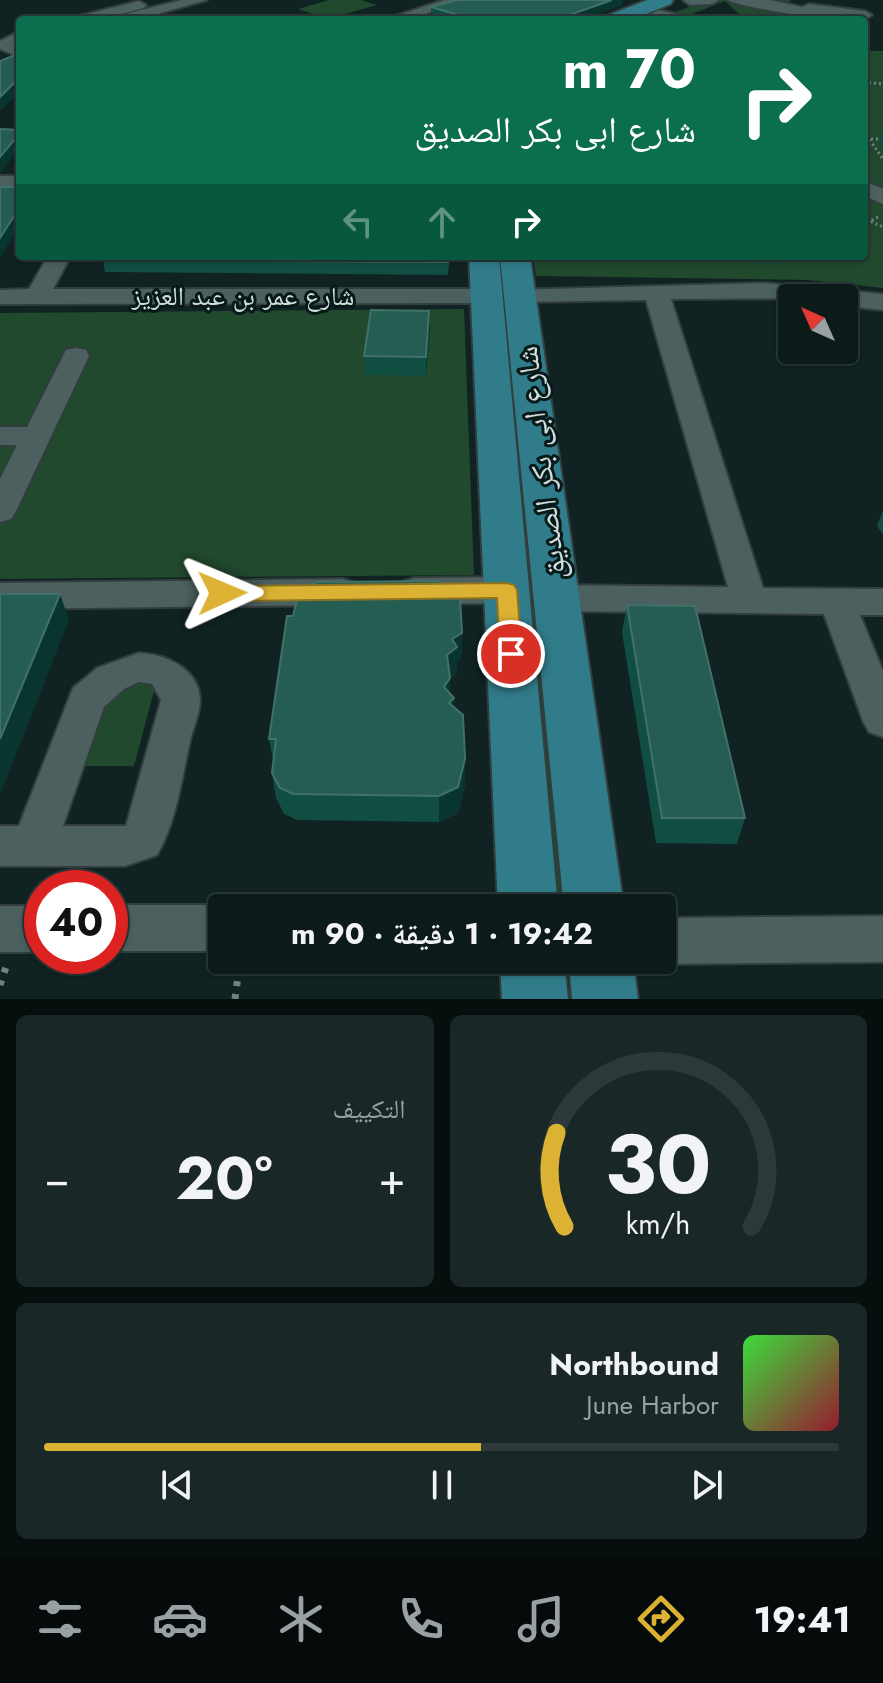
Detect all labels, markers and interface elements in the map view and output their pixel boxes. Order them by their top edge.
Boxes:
text: 70 m [562,28,696,109]
icon: right [724,48,828,152]
text: شارع ابى بكر الصديق [414,103,696,155]
icon: left [336,200,380,244]
icon: ahead [420,200,464,244]
icon: right [504,200,548,244]
street label: شارع عمر بن عبد العزيز [131,277,354,315]
north arrow [778,284,858,364]
map controls [778,284,858,364]
street label: شارع ابى بكر الصديق [505,344,576,582]
position arrow [180,551,264,635]
pin [477,620,545,688]
icon: arrive [489,632,533,676]
speed limit sign: 40 [24,870,128,974]
text: 19:42 · 1 دقيقة · 90 m [291,912,593,955]
text: التكييف [333,1090,406,1128]
text: 30 [605,1104,712,1224]
text: 20° [176,1135,273,1222]
text: − [44,1147,70,1211]
text: + [378,1147,406,1211]
text: km/h [626,1203,691,1245]
text: Northbound [549,1343,719,1386]
text: June Harbor [586,1386,719,1424]
icon: previous [155,1463,199,1507]
icon: pause [420,1463,464,1507]
icon: next [685,1463,729,1507]
icon: filters [32,1591,88,1647]
icon: car [152,1591,208,1647]
icon: climate [273,1591,329,1647]
icon: phone [393,1591,449,1647]
icon: music [513,1591,569,1647]
icon: directions [633,1591,689,1647]
text: 19:41 [753,1593,851,1645]

